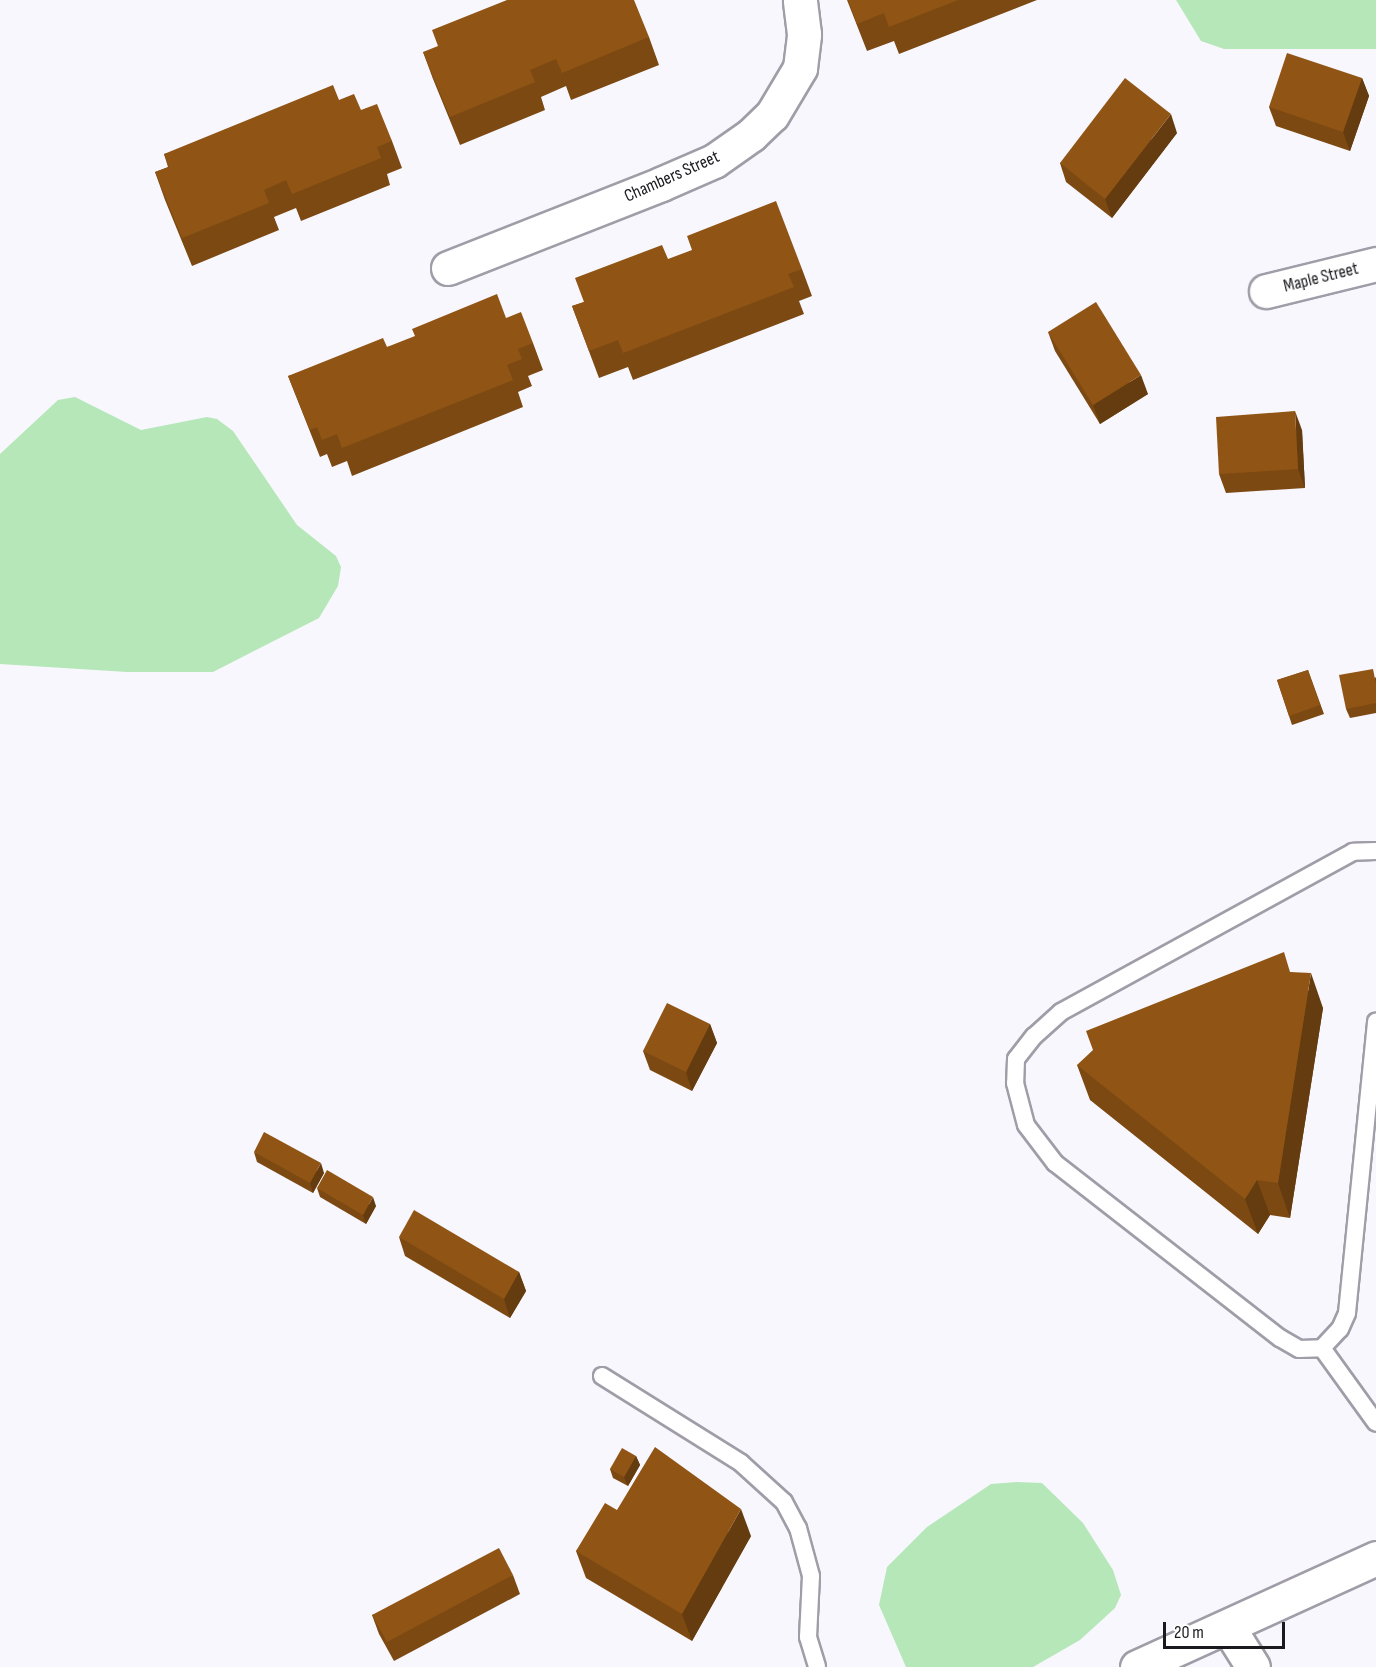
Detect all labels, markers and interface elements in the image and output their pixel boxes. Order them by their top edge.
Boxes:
street label: Chambers Street [621,146,723,208]
street label: Maple Street [1281,258,1361,298]
scale bar [1166,1610,1288,1648]
text: 20 m [1174,1622,1204,1643]

